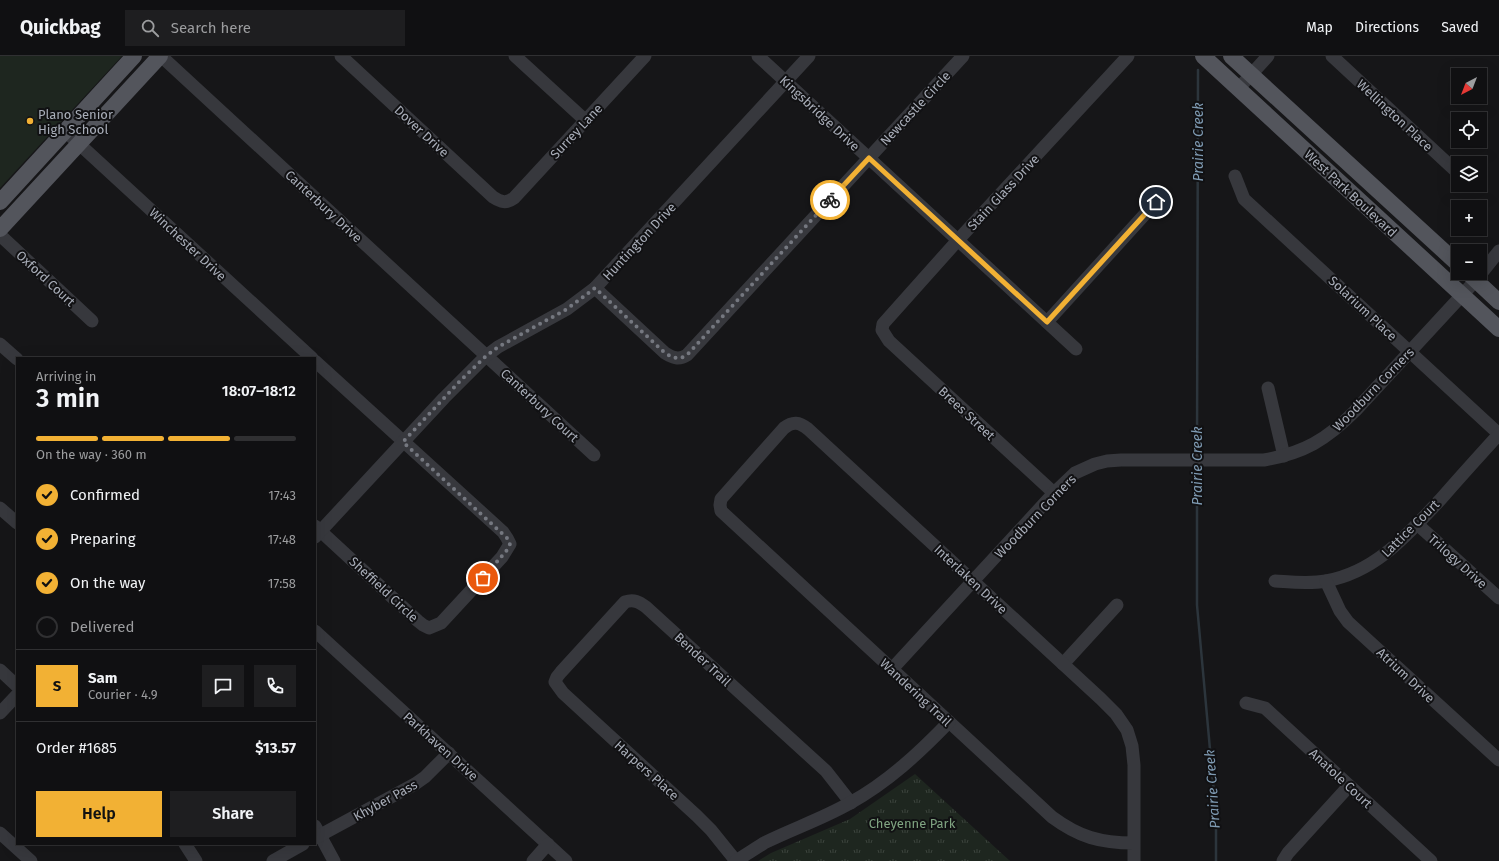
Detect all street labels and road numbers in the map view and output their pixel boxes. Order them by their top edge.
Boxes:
street label: Newcastle Circle [877,68,954,149]
street label: Kingsbridge Drive [777,73,863,154]
street label: Wellington Place [1354,77,1436,154]
street label: Surrey Lane [547,101,605,162]
street label: Dover Drive [392,103,452,160]
street label: West Park Boulevard [1302,147,1400,240]
street label: Stain Glass Drive [964,151,1042,233]
street label: Canterbury Drive [282,167,365,246]
street label: Huntington Drive [600,200,679,283]
street label: Winchester Drive [146,205,229,284]
street label: Oxford Court [13,247,78,310]
street label: Solarium Place [1326,273,1400,344]
street label: Woodburn Corners [1330,345,1417,434]
street label: Canterbury Court [498,366,582,445]
street label: Brees Street [935,383,998,443]
street label: Woodburn Corners [992,472,1079,561]
street label: Lattice Court [1379,496,1442,560]
street label: Trilogy Drive [1425,531,1490,592]
street label: Interlaken Drive [931,542,1010,617]
street label: Sheffield Circle [346,554,421,625]
street label: Bender Trail [671,630,734,689]
street label: Atrium Drive [1374,645,1438,706]
street label: Wandering Trail [877,656,954,729]
street label: Parkhaven Drive [400,709,481,784]
street label: Harpers Place [611,738,682,803]
street label: Anatole Court [1306,745,1375,811]
street label: Khyber Pass [351,777,420,824]

